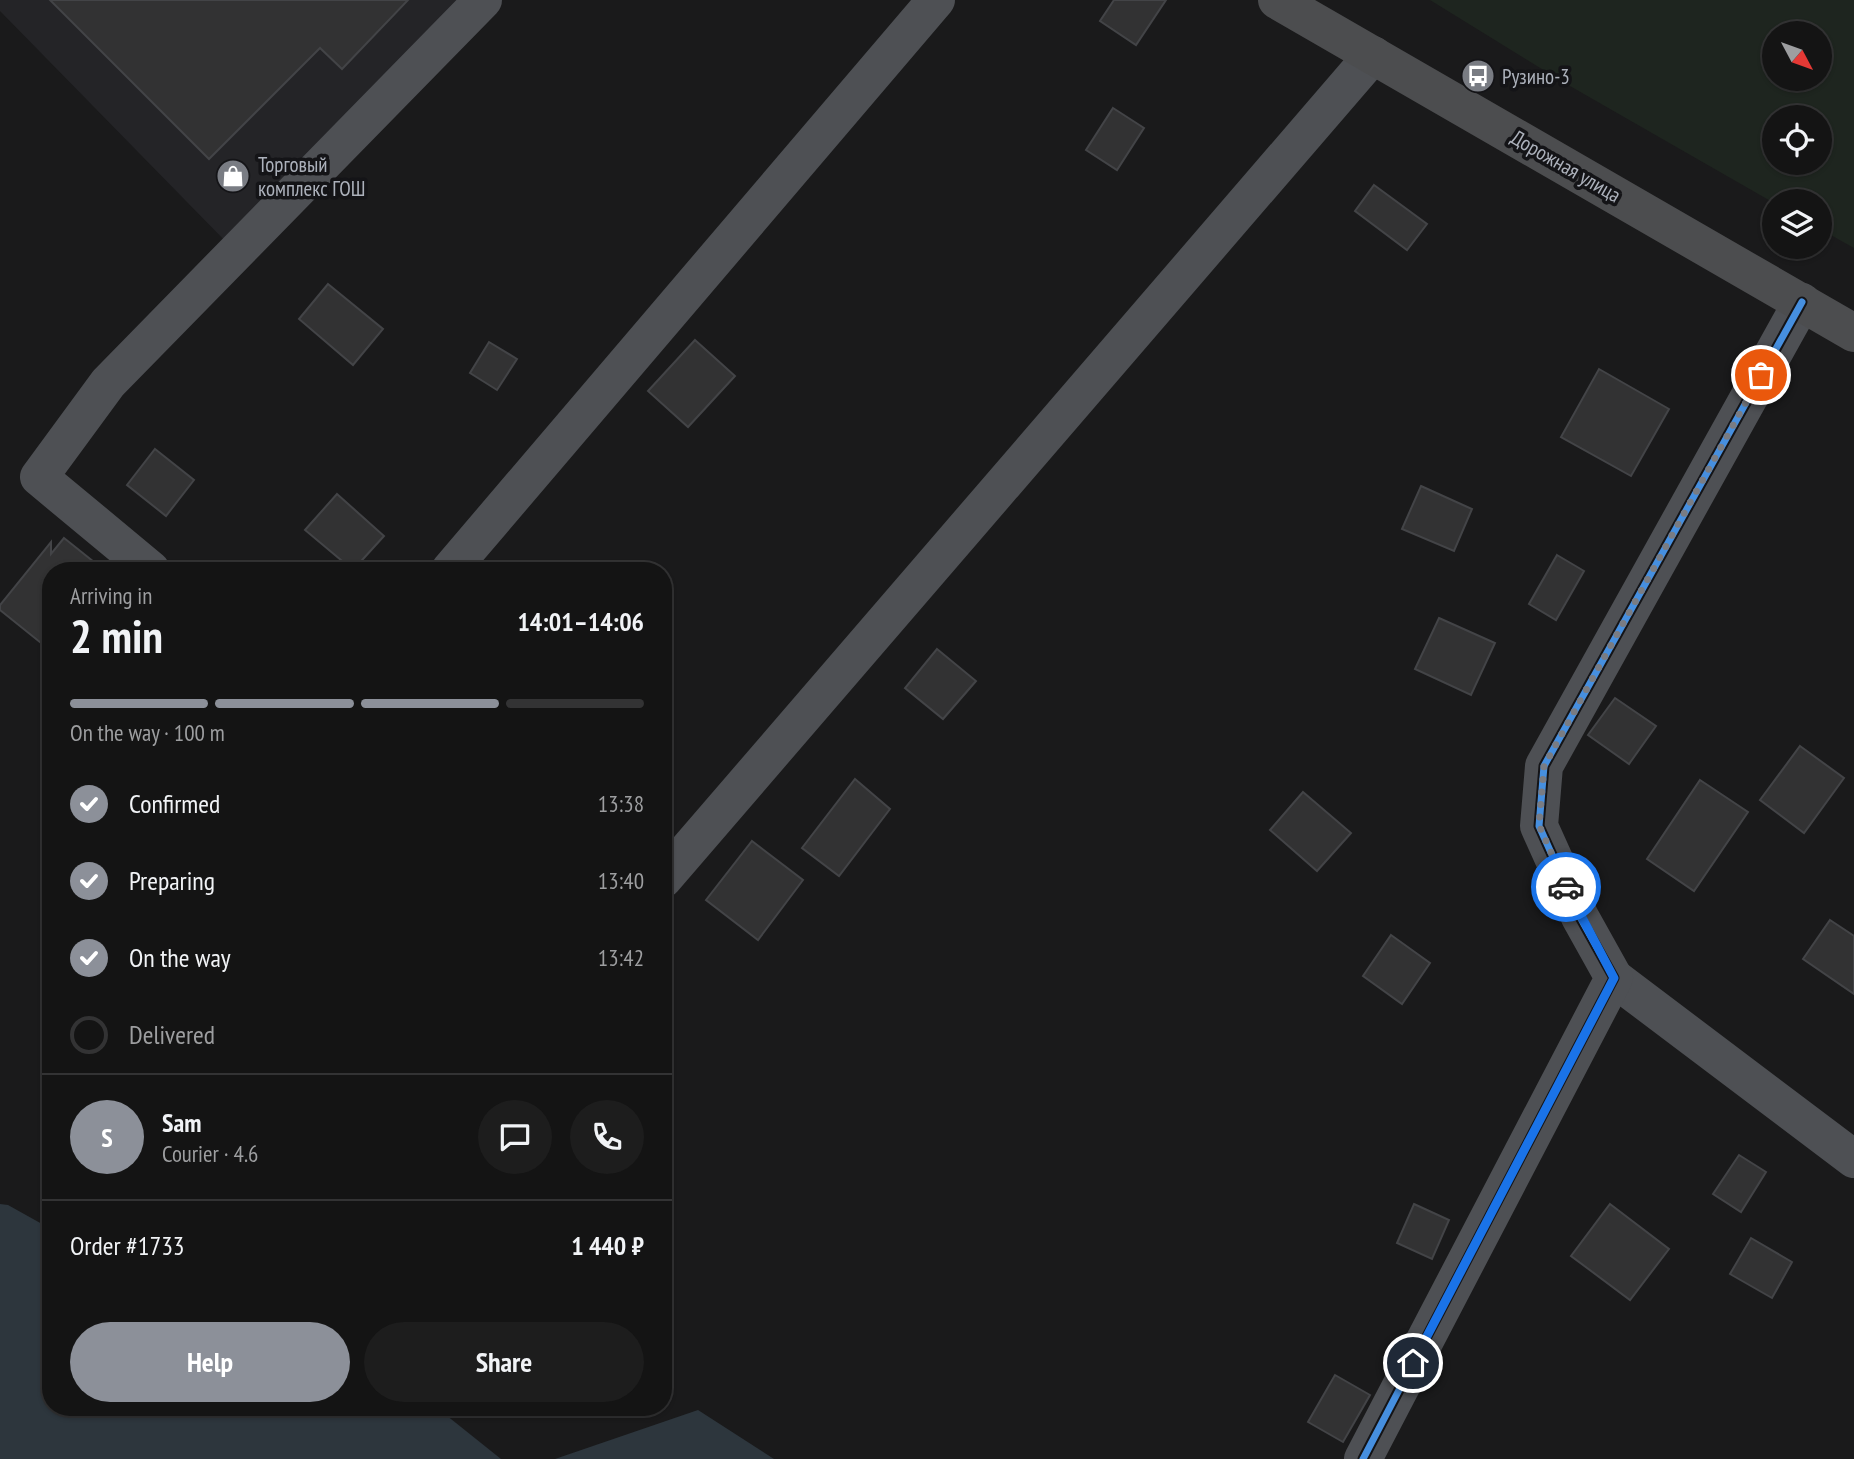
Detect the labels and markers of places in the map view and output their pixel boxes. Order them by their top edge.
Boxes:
bus stop icon: Рузино-3 [1459,57,1497,95]
place label: Рузино-3 [1502,63,1570,90]
place label: Торговый комплекс ГОШ [258,151,365,202]
shop icon: Торговый комплекс ГОШ [214,157,252,195]
pin [1731,345,1791,405]
pin [1383,1333,1443,1393]

